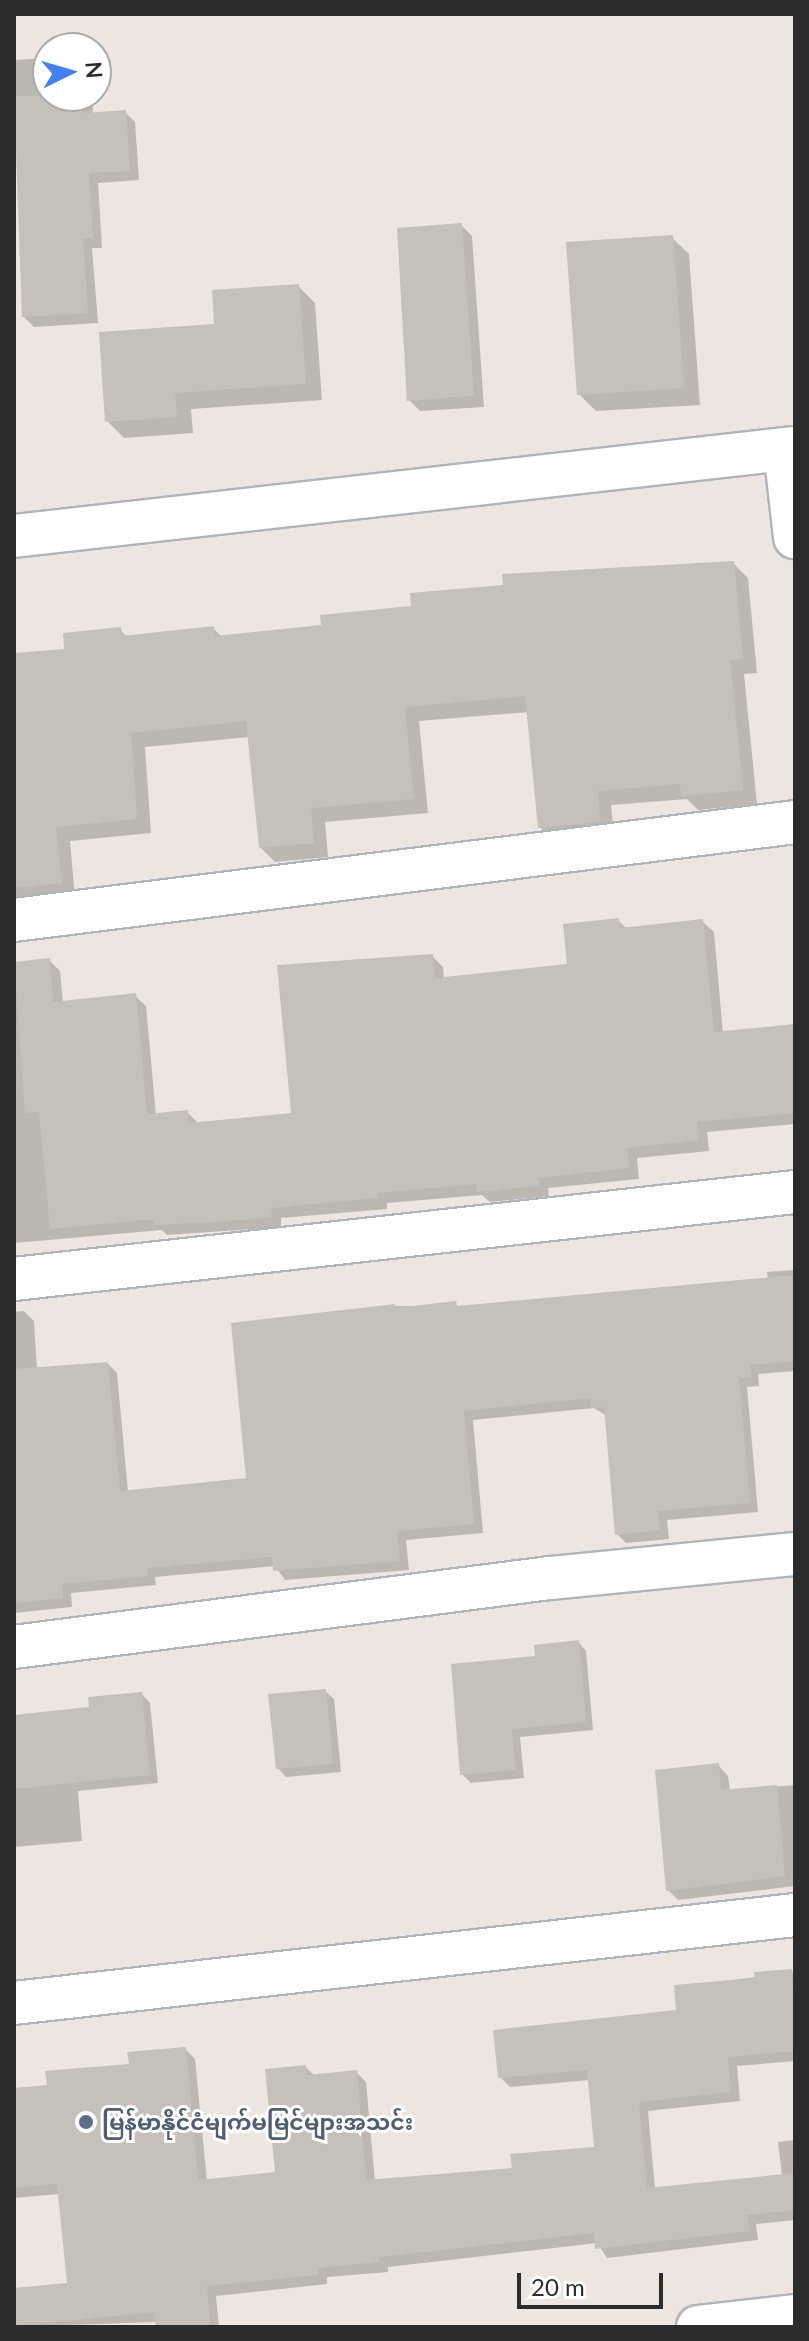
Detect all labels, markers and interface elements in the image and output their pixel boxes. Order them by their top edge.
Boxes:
north arrow [32,32,112,112]
text: N [80,60,109,80]
place label: မြန်မာနိုင်ငံမျက်မမြင်များအသင်း [102,2109,413,2135]
marker: မြန်မာနိုင်ငံမျက်မမြင်များအသင်း [77,2113,95,2131]
scale bar [521,2257,667,2307]
text: 20 m [531,2272,585,2301]

